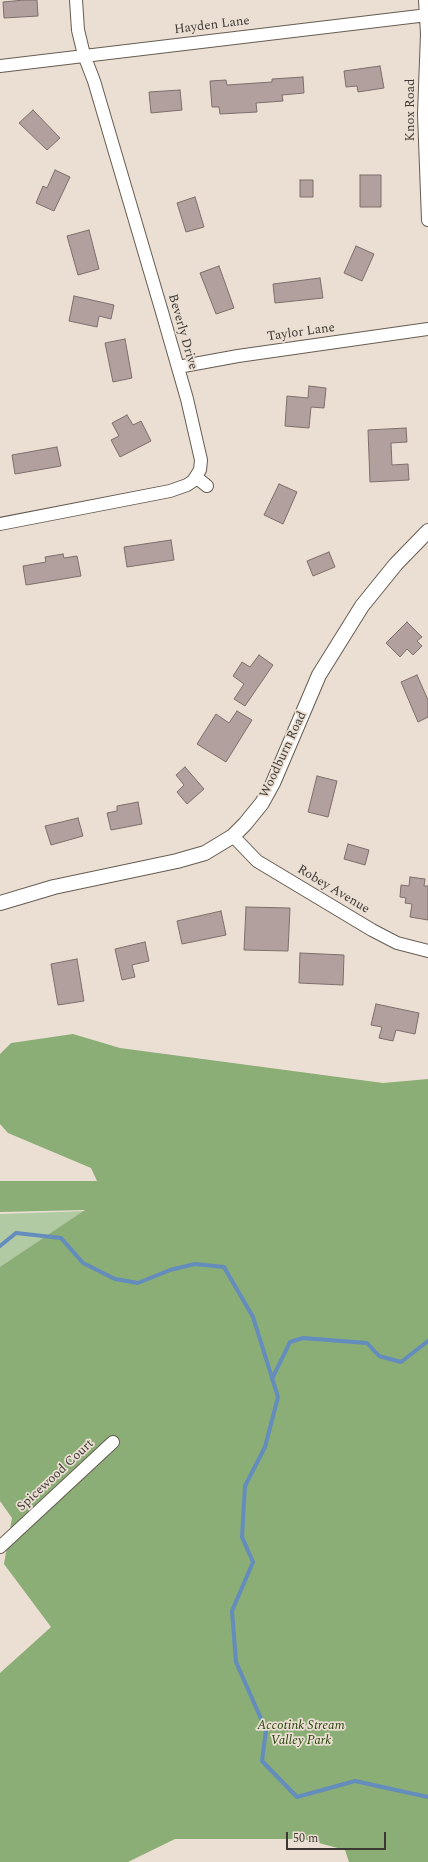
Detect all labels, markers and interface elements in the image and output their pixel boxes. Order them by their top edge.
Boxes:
street label: Hayden Lane [173,14,251,38]
street label: Knox Road [403,79,419,141]
street label: Beverly Drive [164,292,200,372]
street label: Taylor Lane [266,321,336,345]
street label: Woodburn Road [257,709,311,801]
street label: Robey Avenue [294,862,372,918]
street label: Spicewood Court [15,1437,97,1515]
park label: Accotink Stream Valley Park [257,1718,345,1749]
scale bar [288,1824,388,1850]
text: 50 m [293,1829,318,1848]

